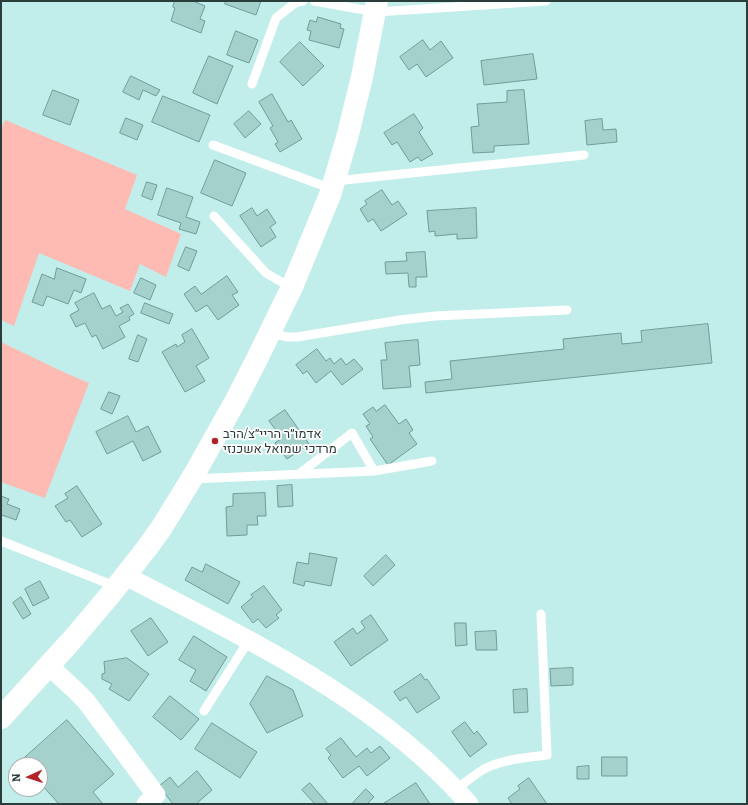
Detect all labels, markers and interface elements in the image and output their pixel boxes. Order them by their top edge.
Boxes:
place label: אדמו״ר הריי״צ/הרב מרדכי שמואל אשכנזי [223,426,337,457]
marker: אדמו״ר הריי״צ/הרב מרדכי שמואל אשכנזי [210,436,220,446]
north arrow [8,757,48,797]
text: N [10,773,23,782]

